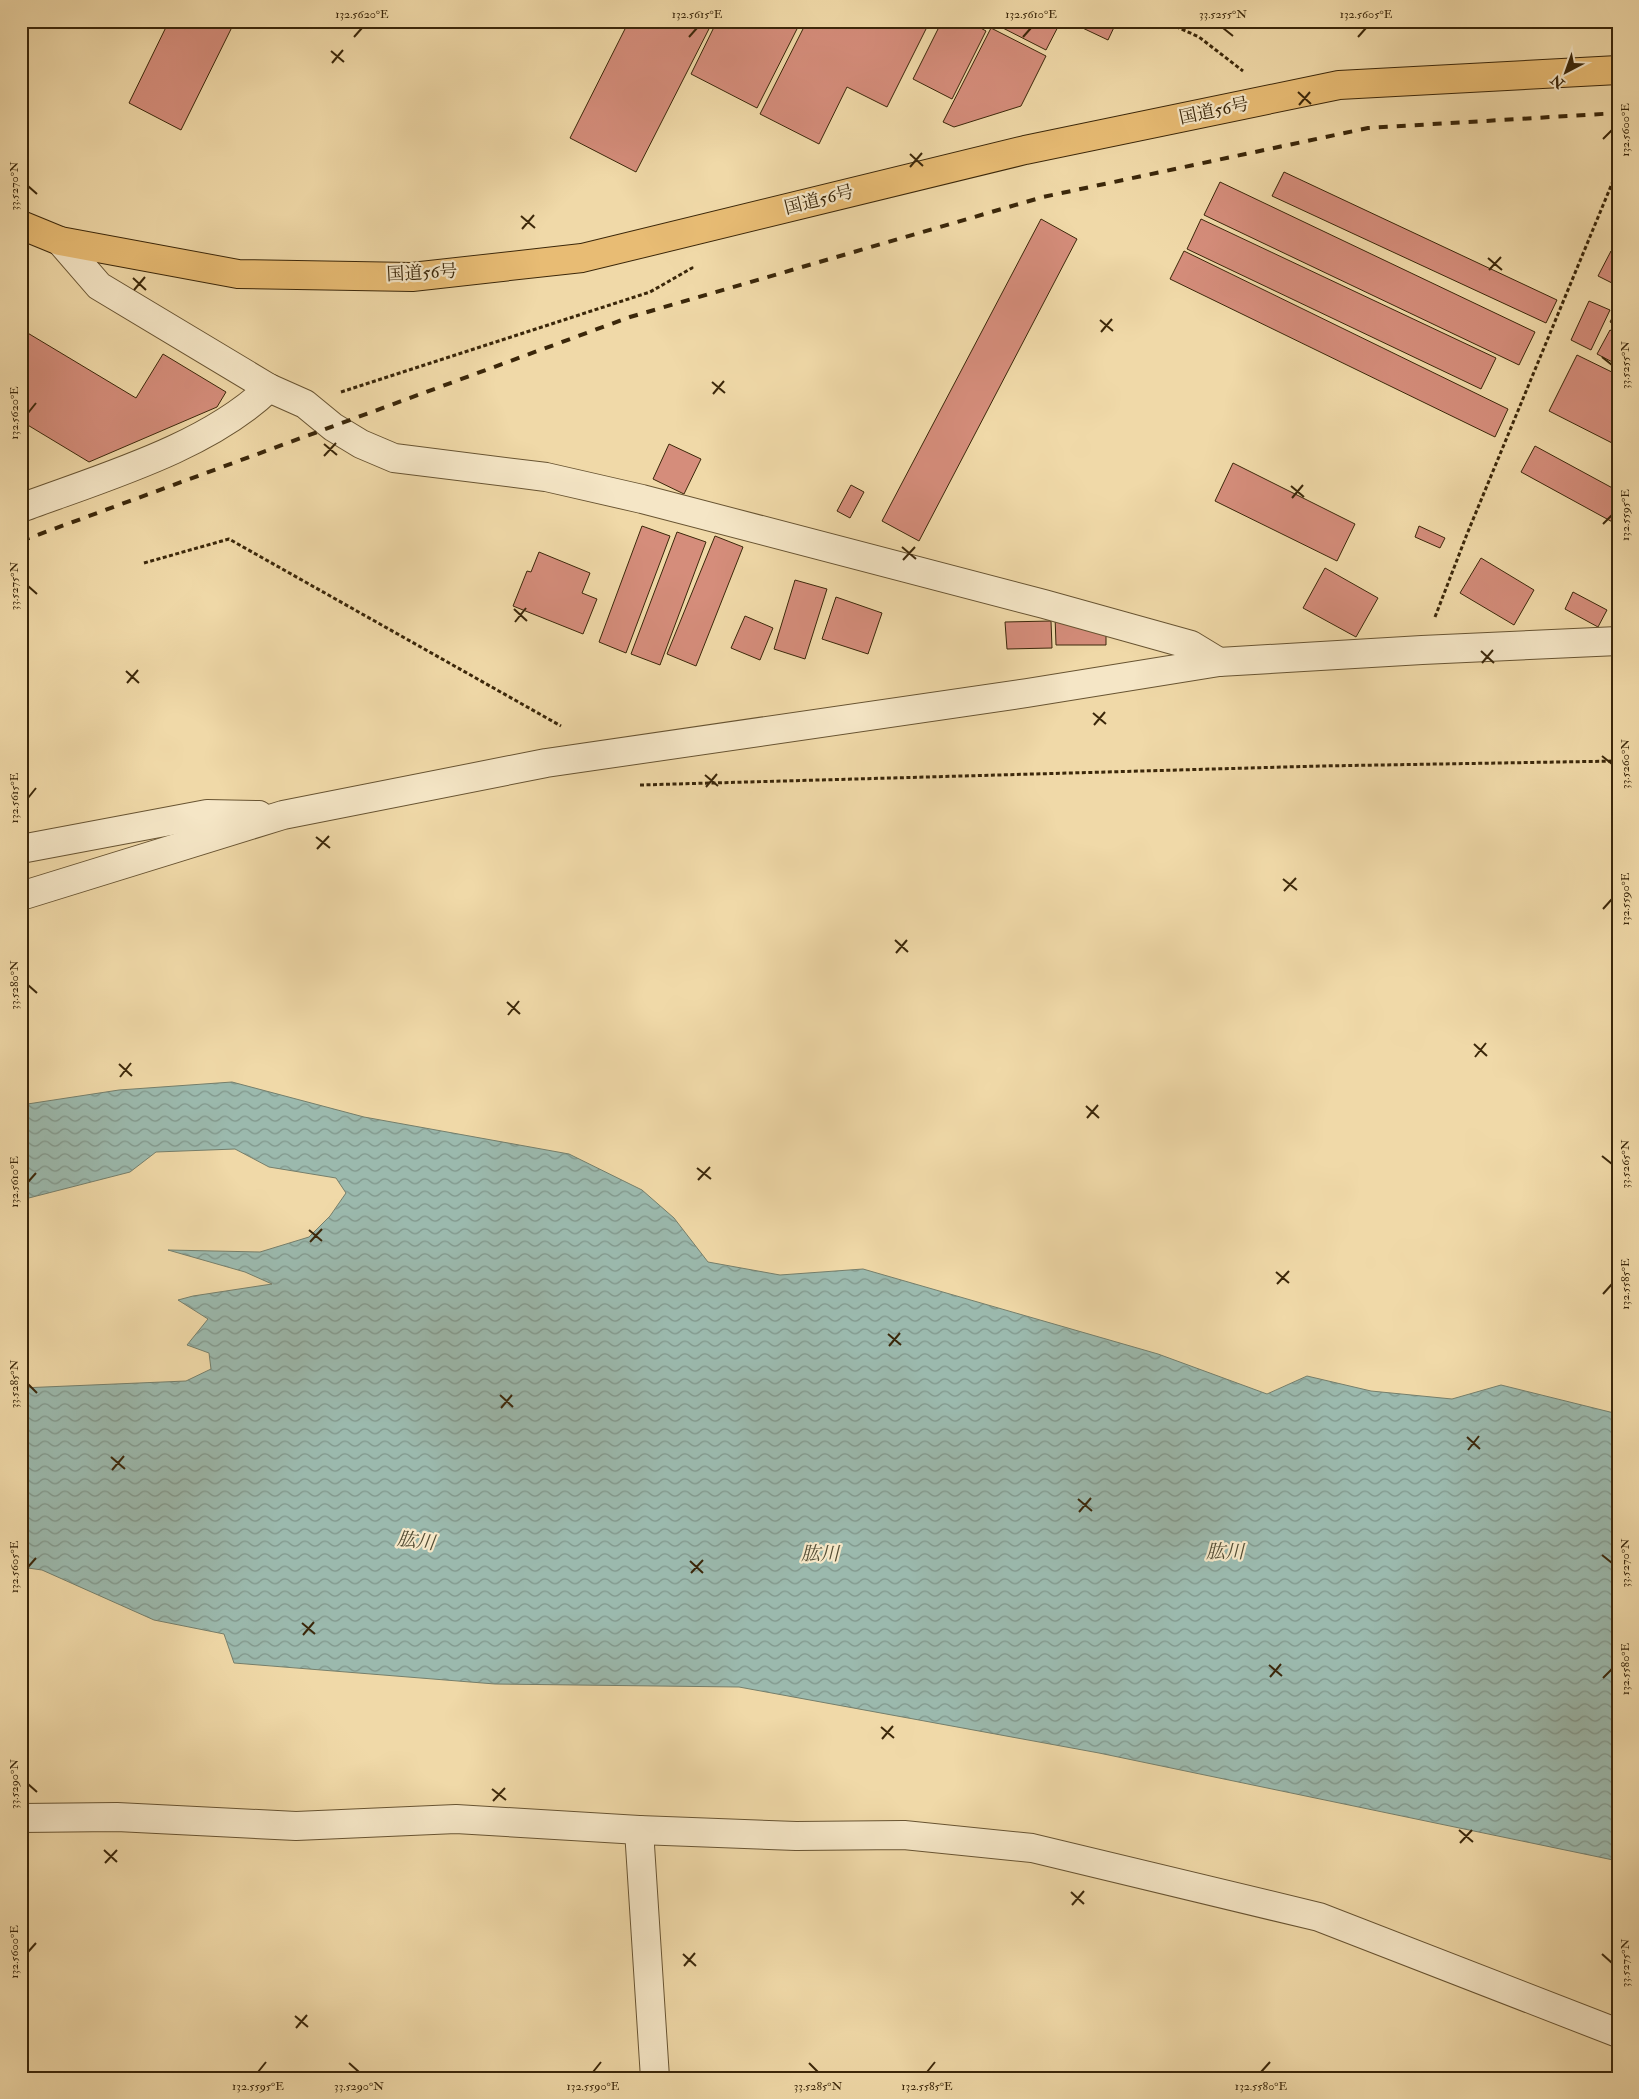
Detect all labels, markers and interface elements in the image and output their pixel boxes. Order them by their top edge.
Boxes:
text: 132.5620°E [335,7,389,22]
text: 132.5615°E [672,7,723,22]
text: 132.5610°E [1005,7,1057,22]
text: 33.5255°N [1199,7,1247,22]
text: 132.5605°E [1340,7,1393,22]
north arrow [1542,48,1592,98]
text: N [1547,71,1569,93]
street label: 国道56号 [1177,92,1251,130]
text: 132.5600°E [1618,103,1633,157]
text: 33.5270°N [7,161,22,211]
street label: 国道56号 [782,180,856,220]
street label: 国道56号 [386,260,458,286]
text: 33.5255°N [1618,341,1633,389]
text: 132.5620°E [7,386,22,440]
text: 132.5595°E [1618,489,1633,541]
text: 33.5275°N [7,562,22,610]
text: 33.5260°N [1618,739,1633,789]
text: 132.5615°E [7,772,22,823]
text: 132.5590°E [1618,872,1633,925]
text: 33.5280°N [7,960,22,1010]
text: 33.5265°N [1618,1139,1633,1188]
text: 132.5610°E [7,1156,22,1208]
text: 132.5585°E [1618,1258,1633,1310]
text: 33.5285°N [7,1359,22,1408]
water label: 肱川 [396,1527,438,1555]
text: 33.5270°N [1618,1538,1633,1588]
text: 132.5605°E [7,1540,22,1593]
water label: 肱川 [1206,1540,1246,1564]
water label: 肱川 [801,1542,841,1566]
text: 132.5580°E [1618,1642,1633,1695]
text: 33.5290°N [7,1759,22,1809]
text: 132.5600°E [7,1925,22,1979]
text: 33.5275°N [1618,1939,1633,1987]
text: 132.5595°E [232,2079,284,2094]
text: 33.5290°N [334,2079,384,2094]
text: 132.5590°E [567,2079,620,2094]
text: 33.5285°N [794,2079,843,2094]
text: 132.5585°E [901,2079,953,2094]
text: 132.5580°E [1235,2079,1288,2094]

